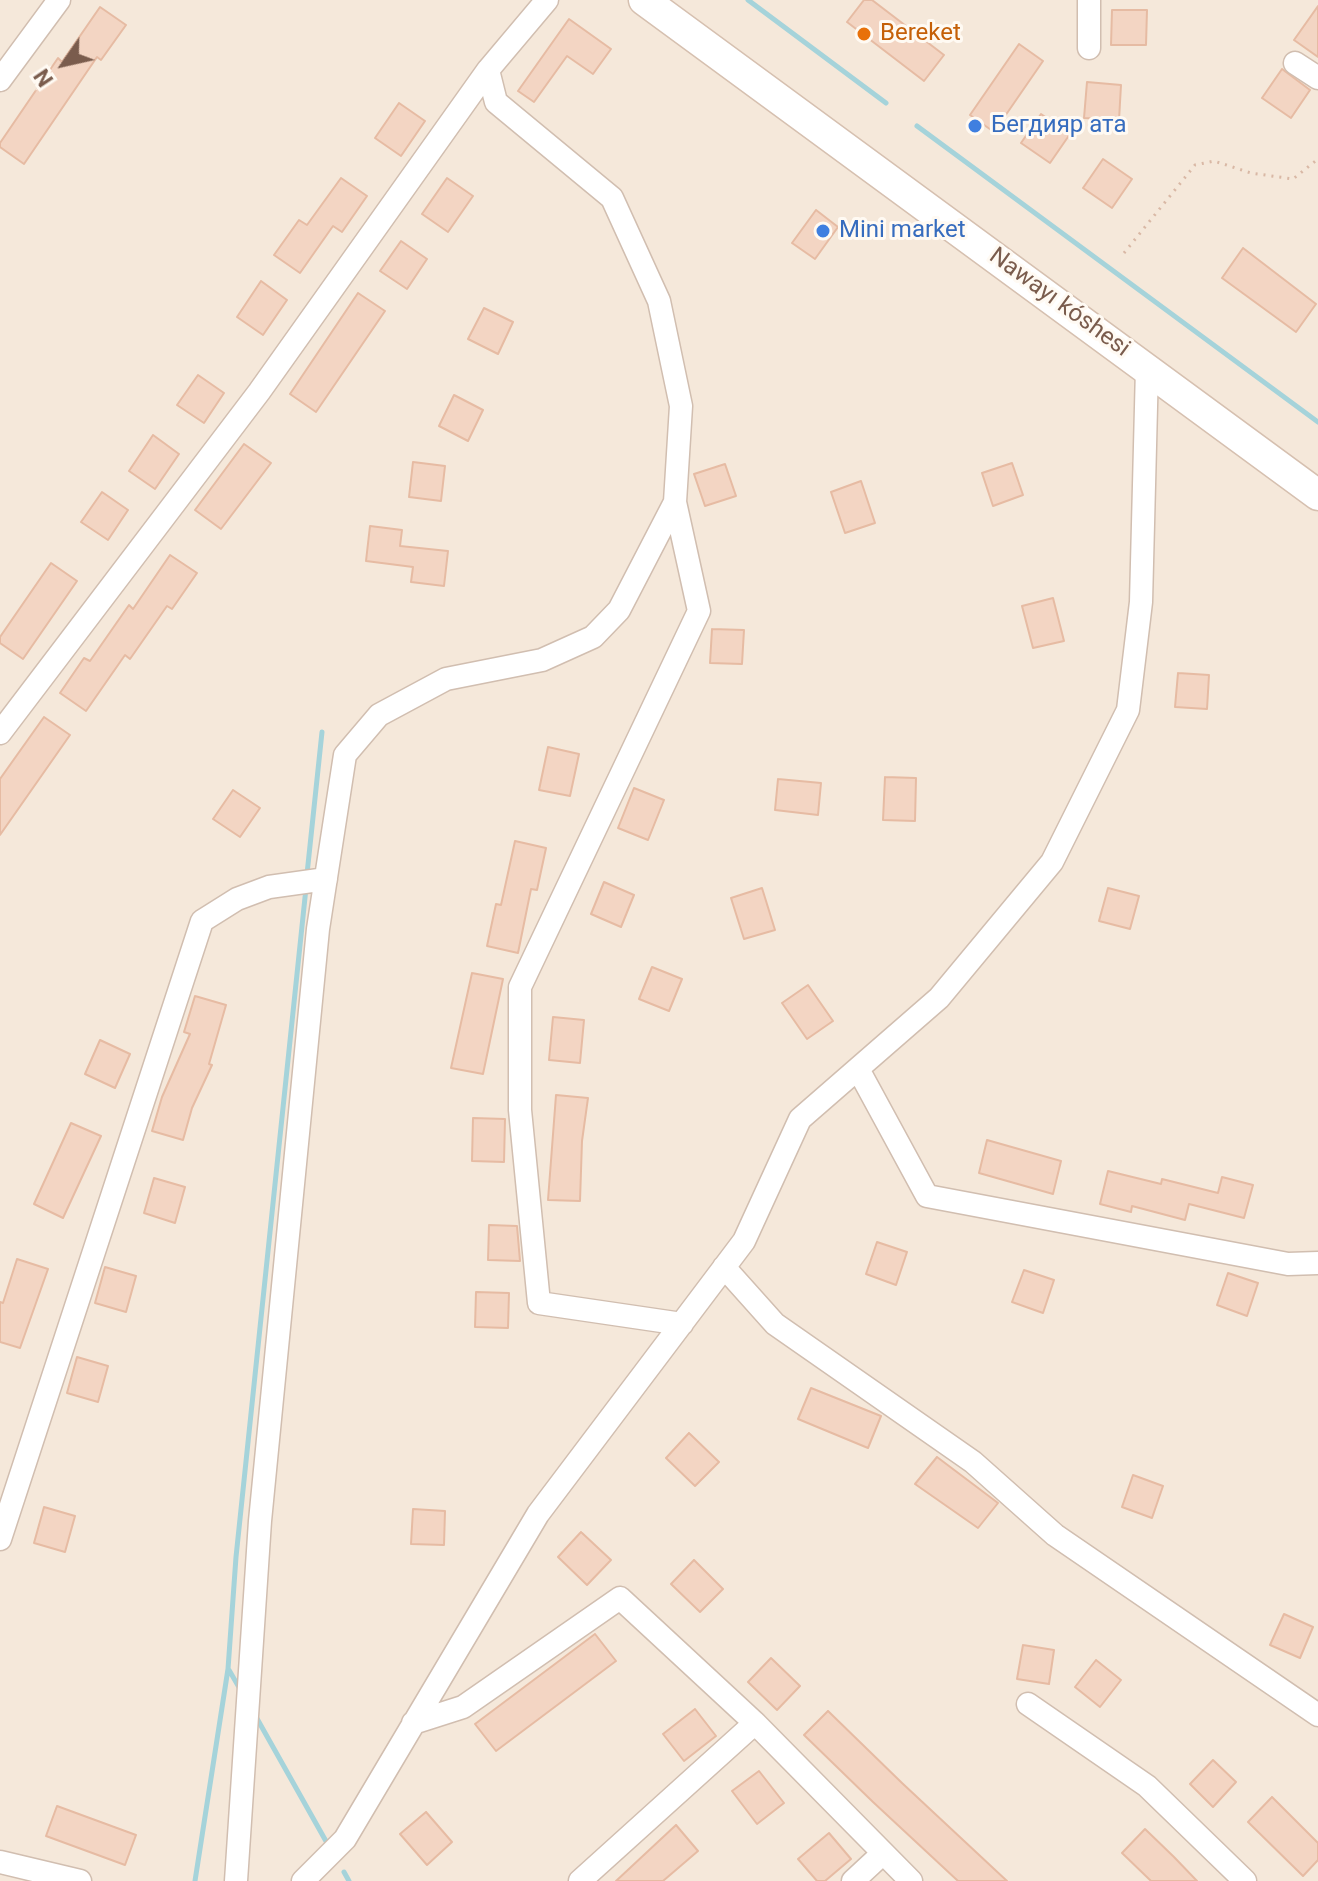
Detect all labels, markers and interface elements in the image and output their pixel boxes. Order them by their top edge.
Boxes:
place label: Bereket [880,20,961,48]
north arrow [24,24,104,104]
marker: Bereket [855,25,873,43]
text: N [29,64,58,91]
place label: Бегдияр ата [991,112,1127,140]
marker: Бегдияр ата [966,117,984,135]
place label: Mini market [839,217,966,245]
marker: Mini market [814,222,832,240]
street label: Nawayı kóshesi [983,242,1135,364]

